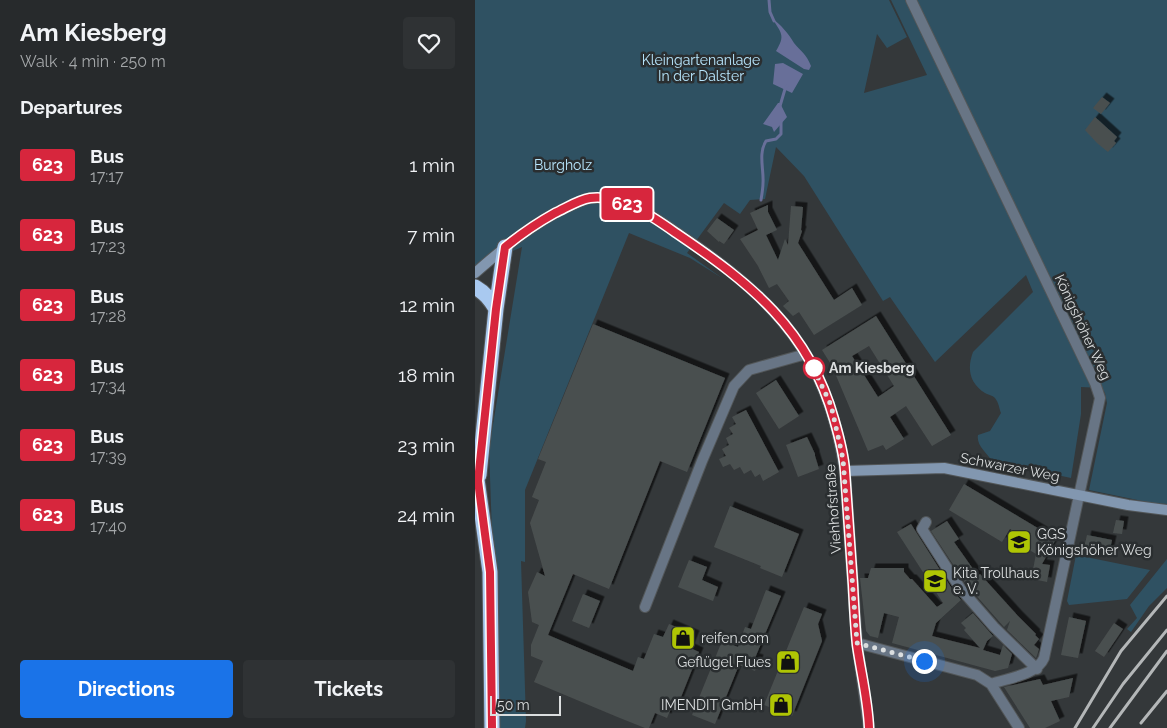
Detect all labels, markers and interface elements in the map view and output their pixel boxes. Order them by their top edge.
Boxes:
button: heart [403,17,455,69]
text: Am Kiesberg [20,18,167,47]
text: Walk · 4 min · 250 m [20,52,166,71]
park label: Kleingartenanlage In der Dalster [642,52,760,84]
text: Departures [20,96,122,118]
text: Bus [90,145,124,167]
text: 623 [32,154,63,175]
text: 1 min [409,154,455,176]
park label: Burgholz [534,157,592,173]
text: 17:17 [90,167,124,186]
line badge: 623 [598,188,656,220]
text: 623 [611,193,643,214]
text: Bus [90,215,124,237]
text: 623 [32,224,63,245]
text: 7 min [407,224,455,246]
text: 17:23 [90,237,125,256]
street label: Königshöher Weg [1052,272,1114,382]
text: Bus [90,285,124,307]
text: 623 [32,294,63,315]
text: 12 min [399,294,455,316]
text: 17:28 [90,307,126,326]
text: Bus [90,355,124,377]
marker: Am Kiesberg [803,357,825,379]
place label: Am Kiesberg [829,360,915,376]
text: 623 [32,364,63,385]
text: 18 min [398,364,455,386]
text: 17:34 [90,377,126,396]
text: Bus [90,425,124,447]
text: 623 [32,434,63,455]
text: 23 min [397,434,455,456]
text: 17:39 [90,447,126,466]
street label: Schwarzer Weg [959,449,1061,485]
street label: Viehhofstraße [822,464,844,554]
text: Bus [90,495,124,517]
text: 623 [32,504,63,525]
text: 24 min [397,504,455,526]
text: 17:40 [90,517,127,536]
place label: GGS Königshöher Weg [1037,526,1152,558]
school or university icon: GGS Königshöher Weg [1006,529,1032,555]
place label: Kita Trollhaus e. V. [953,565,1040,597]
school or university icon: Kita Trollhaus e. V. [922,568,948,594]
shop icon: reifen.com [670,625,696,651]
place label: reifen.com [701,630,769,646]
shop icon: Geflügel Flues [775,649,801,675]
your location [912,649,937,674]
place label: Geflügel Flues [677,654,771,670]
button: Directions [20,660,233,718]
button: Tickets [243,660,455,718]
shop icon: IMENDIT GmbH [768,692,794,718]
scale bar [490,693,561,716]
text: 50 m [497,697,530,713]
place label: IMENDIT GmbH [661,697,763,713]

